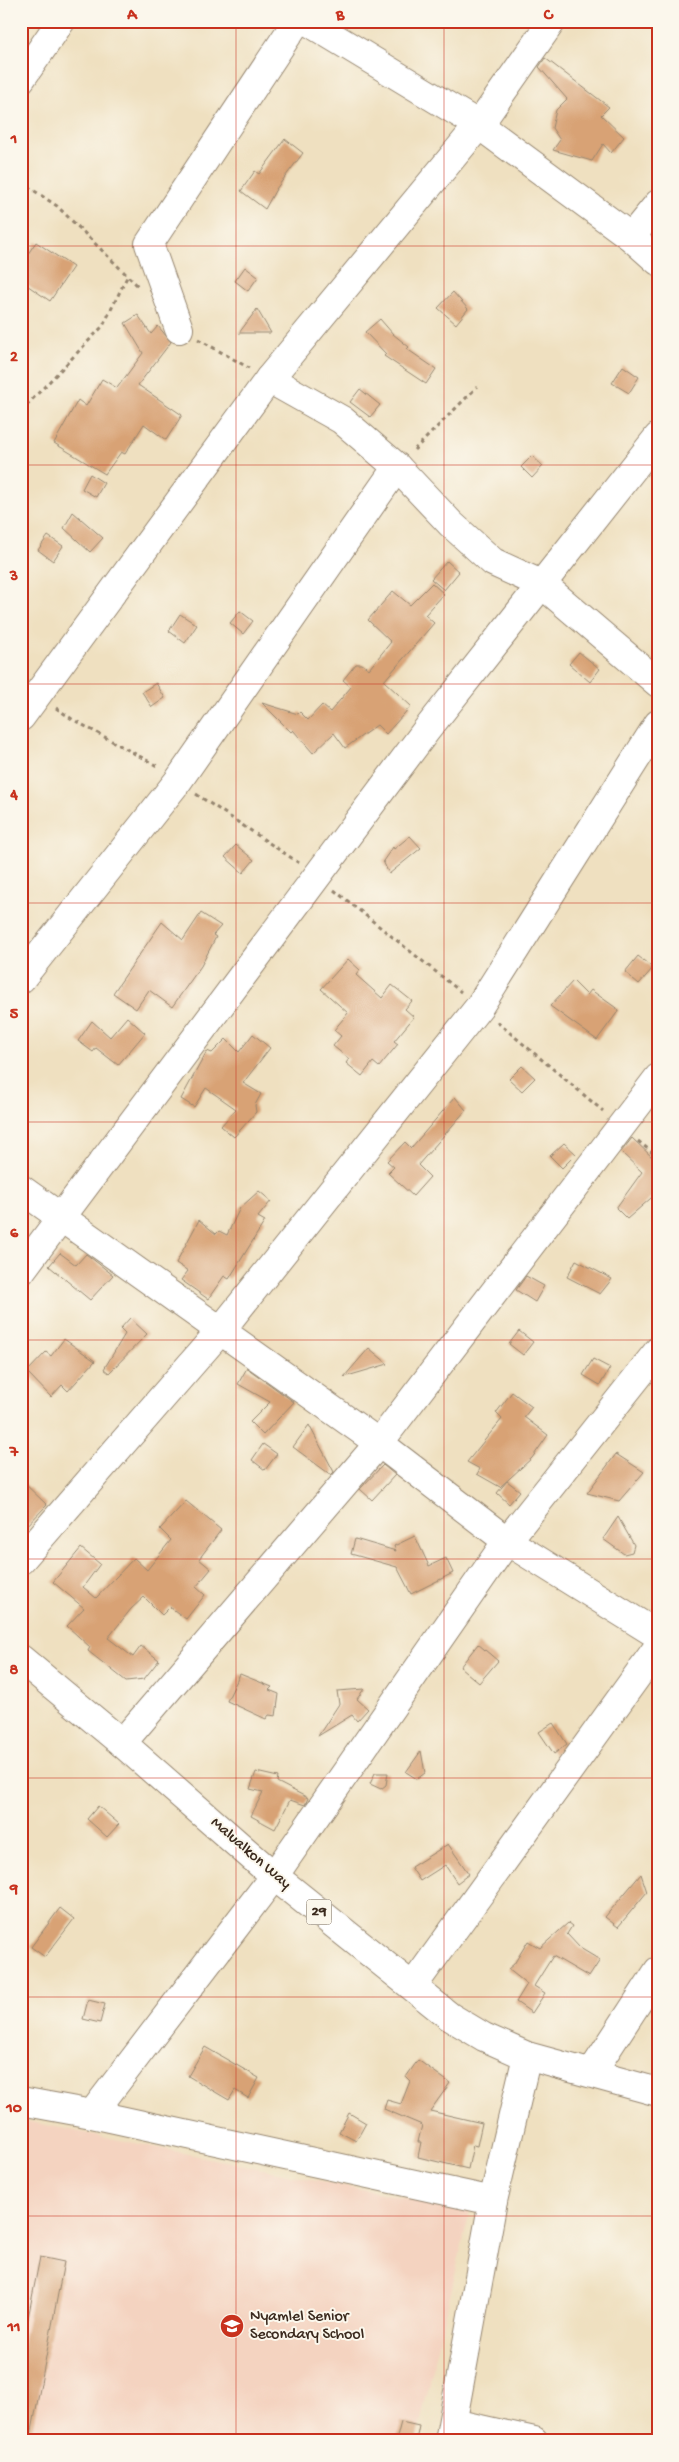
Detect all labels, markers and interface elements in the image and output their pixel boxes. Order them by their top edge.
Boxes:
text: A [126,7,138,26]
text: B [335,7,345,26]
text: C [543,7,554,26]
text: 1 [10,131,17,150]
text: 2 [10,349,18,368]
text: 3 [9,568,18,587]
text: 4 [9,787,18,806]
text: 5 [10,1006,19,1025]
text: 6 [10,1225,19,1244]
text: 7 [9,1444,19,1463]
text: 8 [10,1662,19,1681]
street label: Malualkon Way [206,1814,294,1894]
text: 9 [9,1881,18,1900]
road number: 29 [306,1900,332,1924]
text: 10 [5,2100,22,2119]
place label: Nyamlel Senior Secondary School [250,2308,364,2345]
school or university icon: Nyamlel Senior Secondary School [219,2313,245,2339]
text: 11 [7,2319,20,2338]

